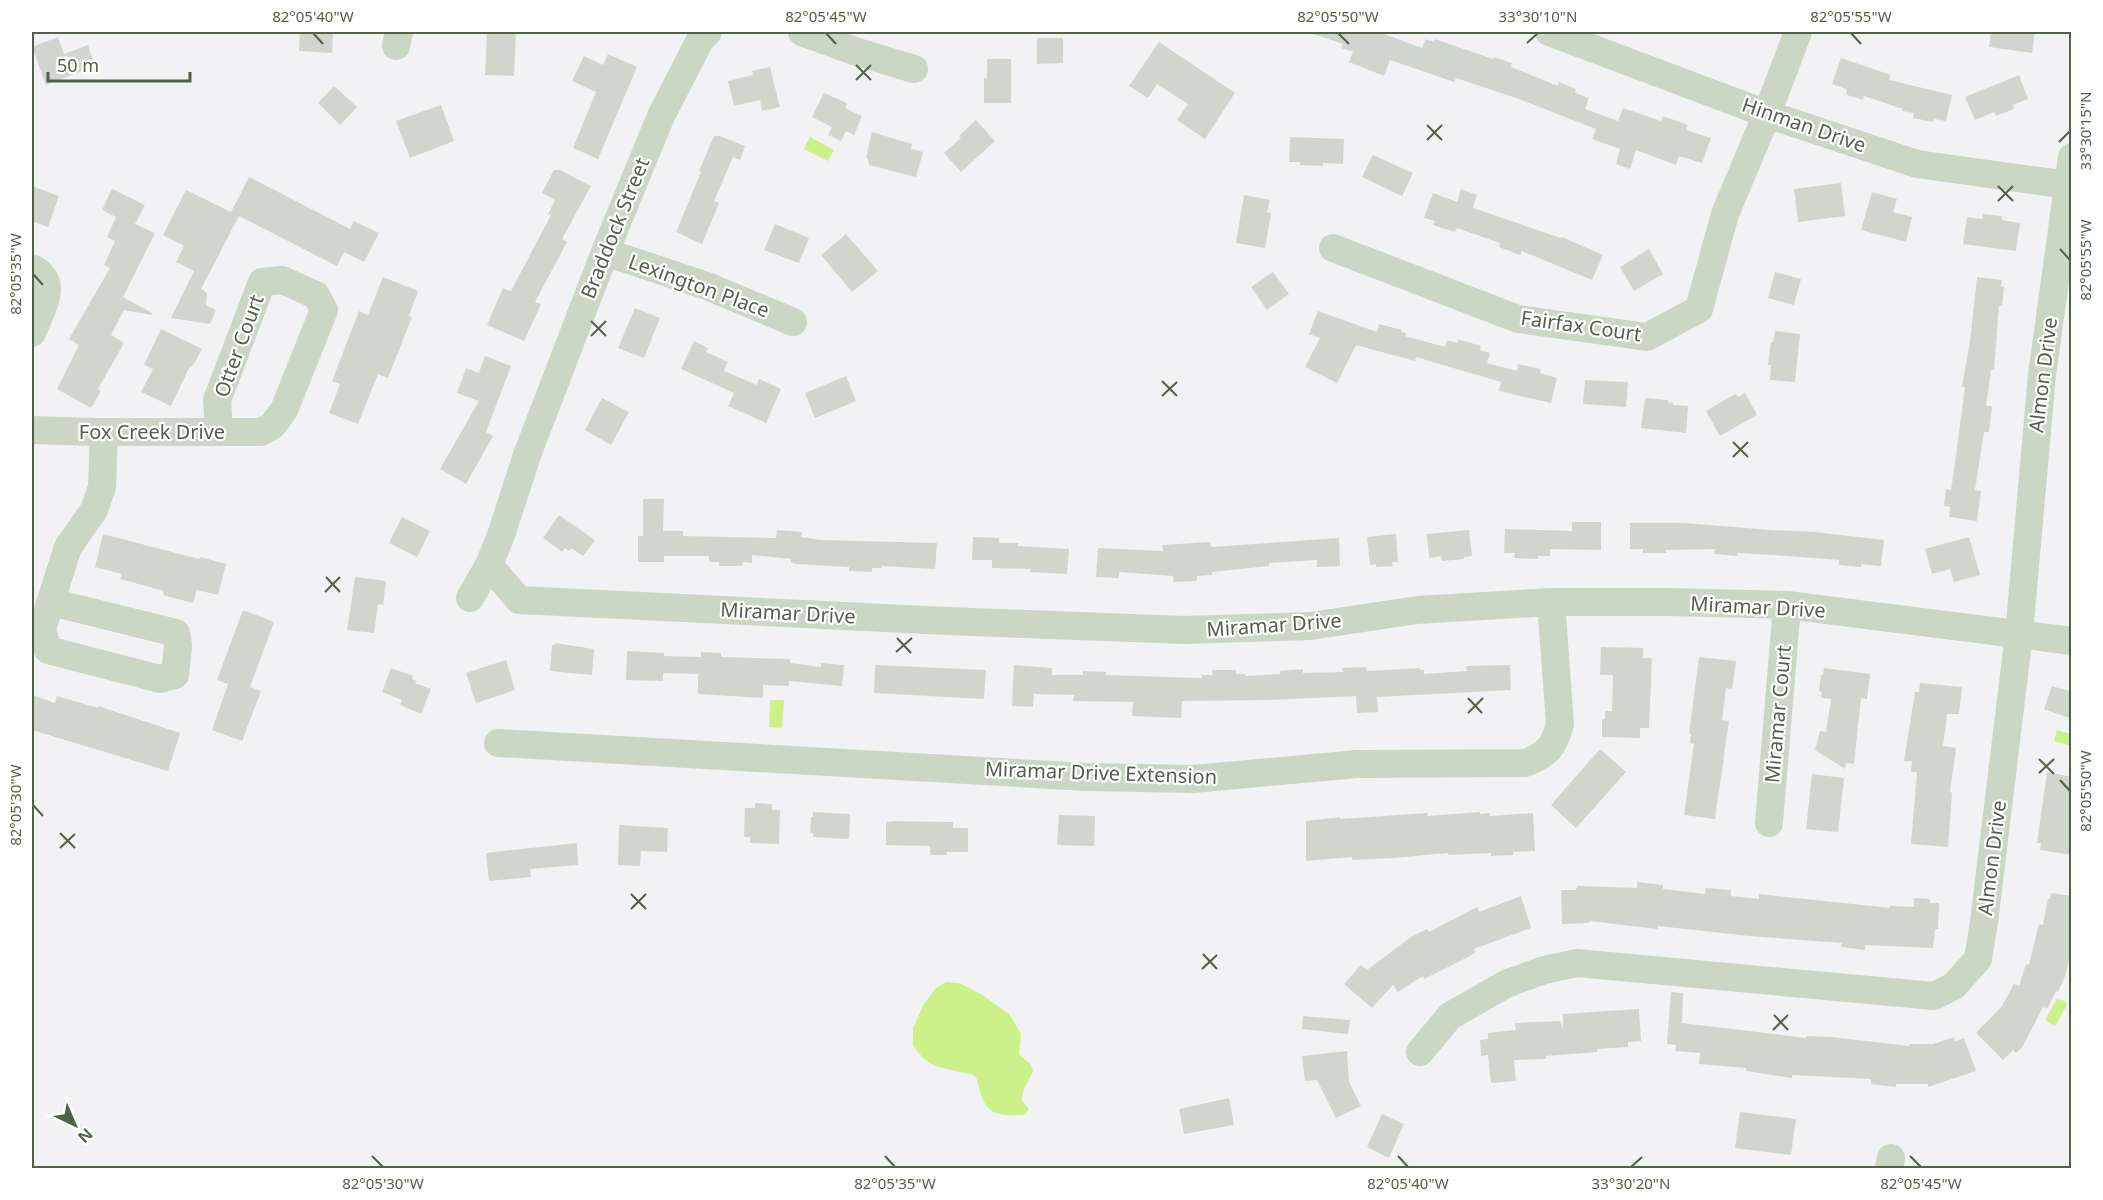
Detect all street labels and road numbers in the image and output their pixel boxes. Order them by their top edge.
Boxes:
street label: Hinman Drive [1739,91,1870,158]
street label: Braddock Street [574,153,655,302]
street label: Lexington Place [625,248,773,324]
street label: Otter Court [207,291,270,401]
street label: Fairfax Court [1519,304,1643,347]
street label: Almon Drive [2022,316,2063,434]
street label: Fox Creek Drive [79,418,225,445]
street label: Miramar Drive [1690,589,1826,624]
street label: Miramar Drive [720,595,856,630]
street label: Miramar Drive [1206,606,1342,643]
street label: Miramar Court [1758,644,1797,784]
street label: Miramar Drive Extension [985,755,1218,790]
street label: Almon Drive [1971,799,2012,917]

